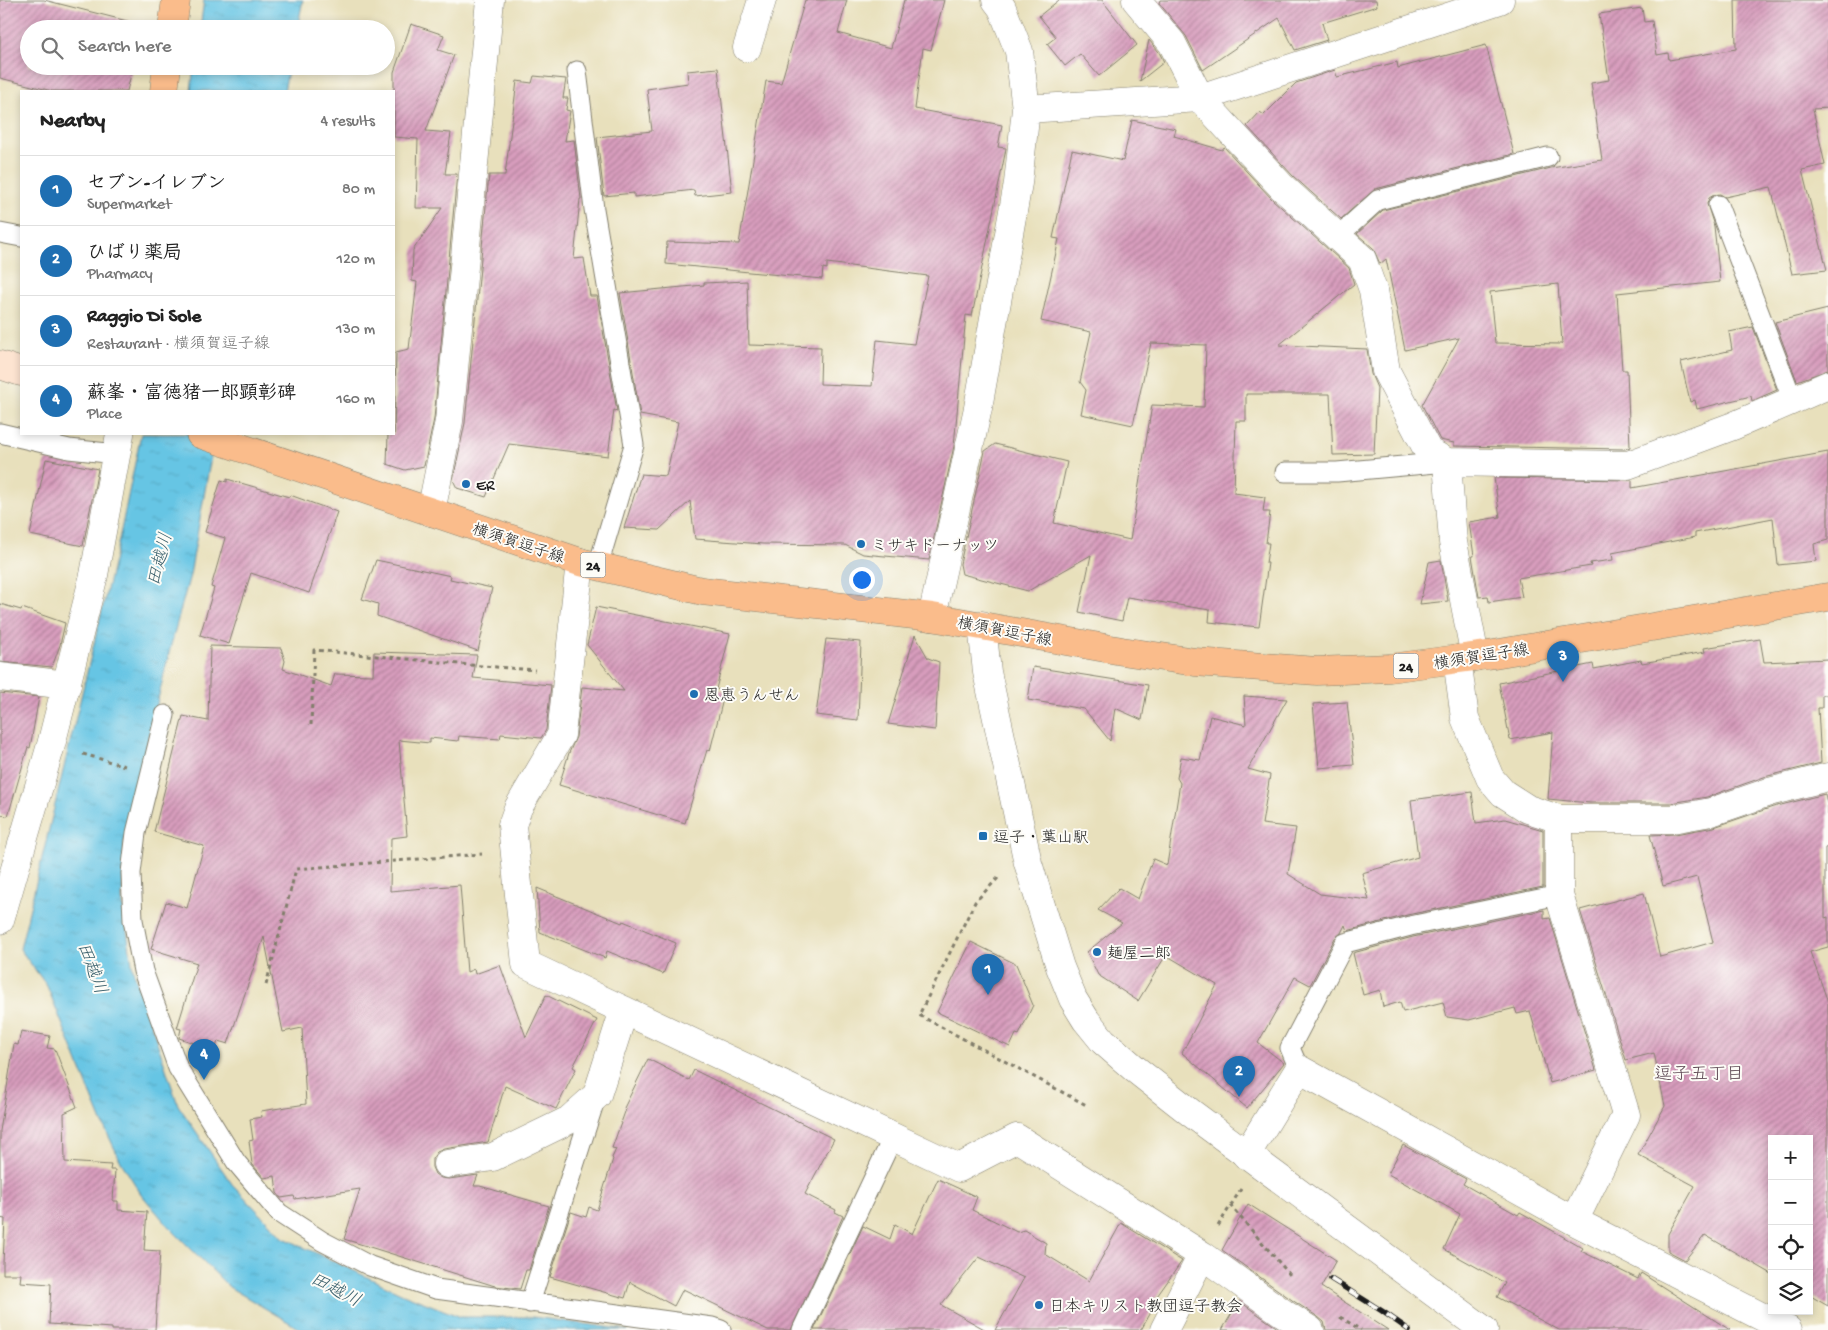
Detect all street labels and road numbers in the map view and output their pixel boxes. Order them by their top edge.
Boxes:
street label: 横須賀逗子線 [469,520,567,569]
road number: 24 [580,552,606,578]
street label: 横須賀逗子線 [955,613,1054,652]
street label: 横須賀逗子線 [1432,640,1530,675]
road number: 24 [1394,654,1418,678]

